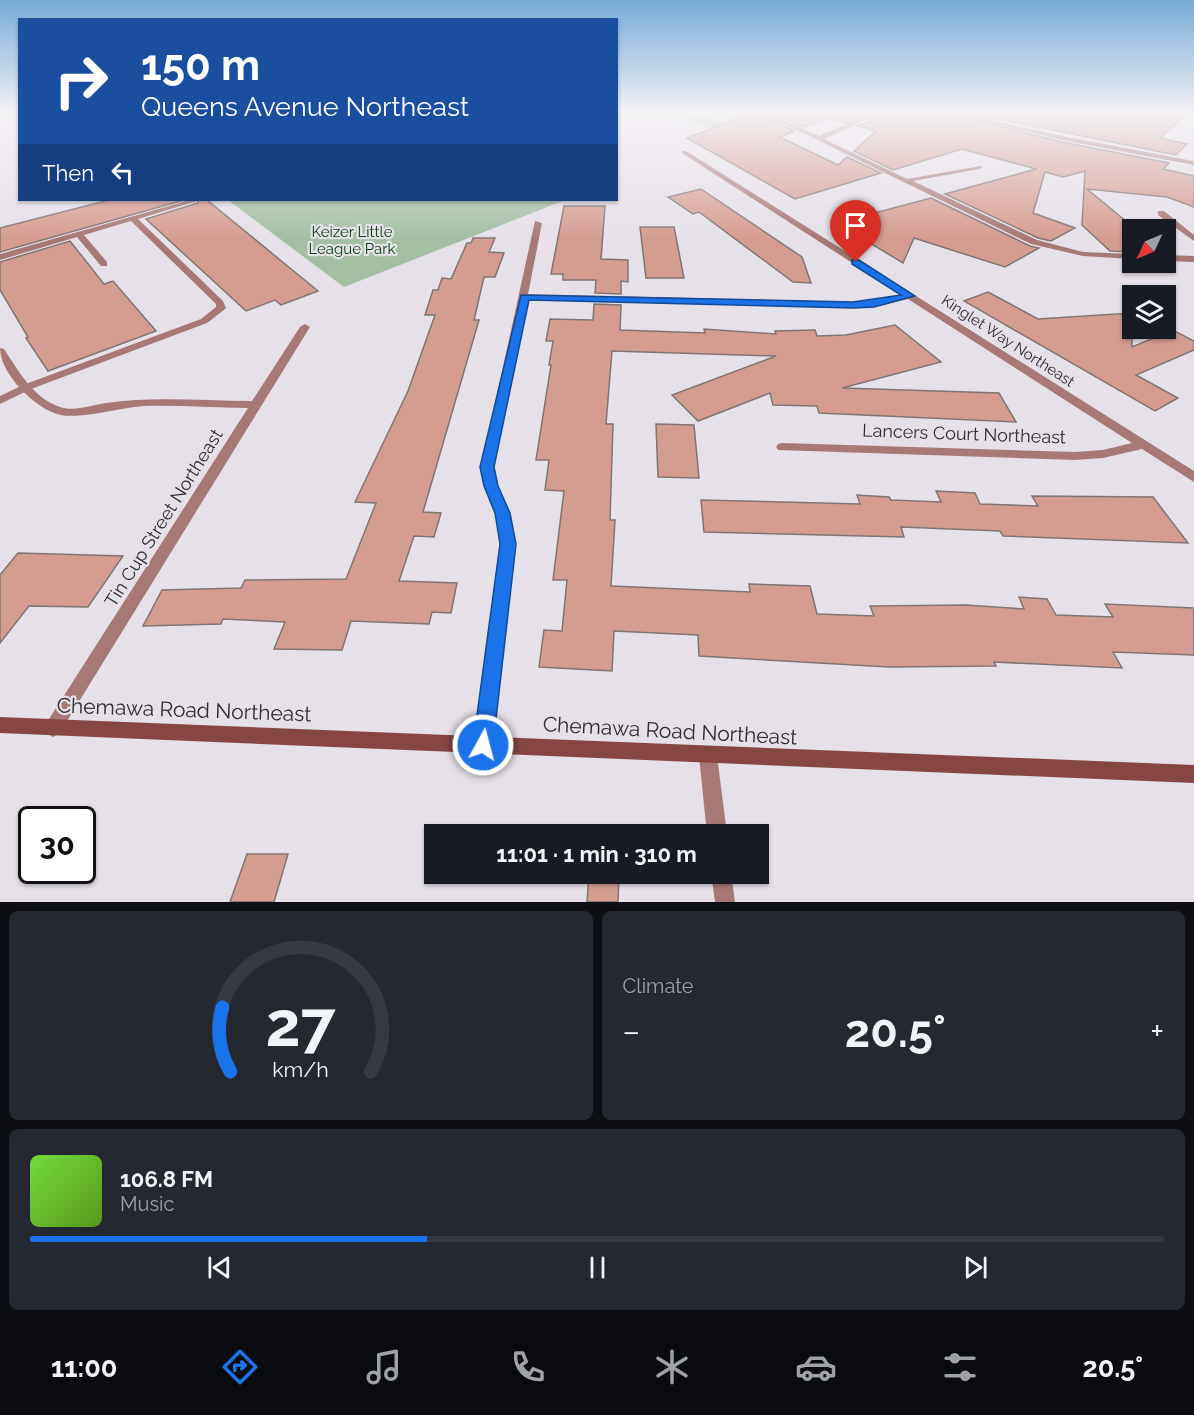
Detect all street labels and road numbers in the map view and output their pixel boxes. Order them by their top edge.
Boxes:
street label: Kinglet Way Northeast [938,291,1078,391]
street label: Lancers Court Northeast [862,419,1066,448]
street label: Tin Cup Street Northeast [100,425,227,610]
street label: Chemawa Road Northeast [56,693,312,726]
street label: Chemawa Road Northeast [542,711,798,750]

